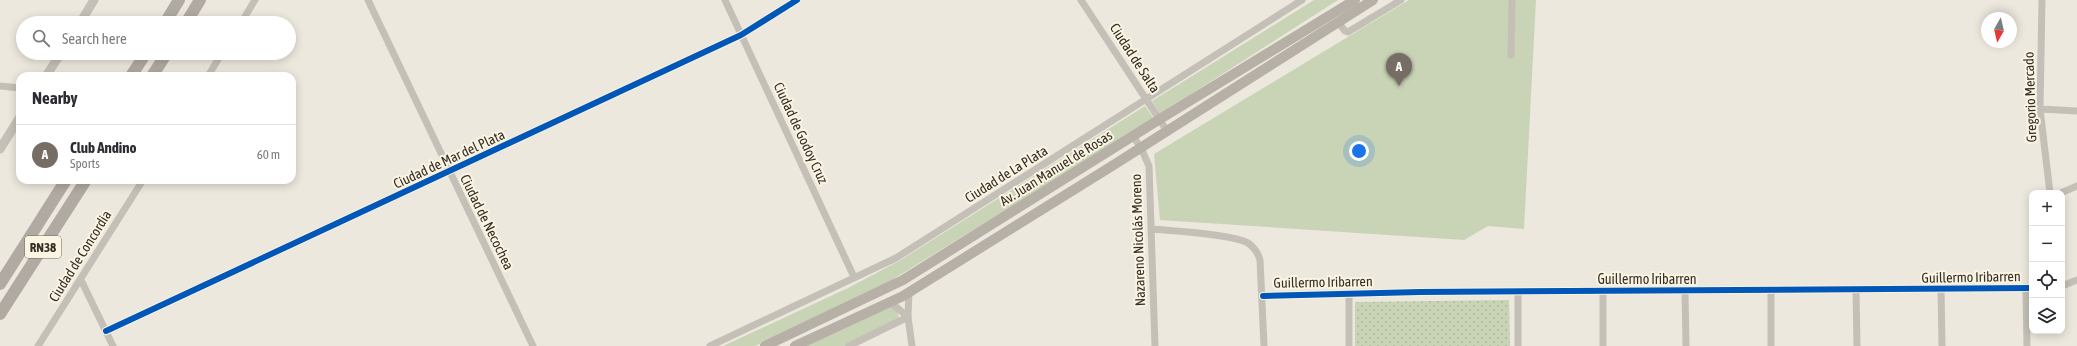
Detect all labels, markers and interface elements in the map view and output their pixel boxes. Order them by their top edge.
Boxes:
north arrow [1981,12,2017,48]
search box [16,16,296,60]
street label: Ciudad de Salta [1107,20,1163,96]
icon: search [30,27,52,49]
text: Search here [62,30,127,47]
street label: Gregorio Mercado [2020,51,2040,143]
pin: A [1386,53,1412,86]
street label: Ciudad de Godoy Cruz [771,80,831,186]
text: Nearby [32,88,78,108]
street label: Ciudad de Mar del Plata [391,126,507,192]
street label: Av. Juan Manuel de Rosas [997,127,1115,209]
text: Club Andino [70,139,137,156]
your location [1349,141,1369,161]
street label: Ciudad de La Plata [962,142,1050,206]
text: A [42,147,48,162]
text: 60 m [257,147,280,162]
text: Sports [70,156,100,171]
street label: Ciudad de Necochea [457,172,517,272]
street label: Nazareno Nicolás Moreno [1128,174,1148,306]
map controls [2029,190,2065,334]
button: + [2029,190,2065,226]
street label: Ciudad de Concordia [45,207,115,305]
button: − [2029,226,2065,262]
road number: RN38 [25,236,61,258]
button: locate [2029,262,2065,298]
street label: Guillermo Iribarren [1921,268,2021,286]
street label: Guillermo Iribarren [1597,271,1697,287]
street label: Guillermo Iribarren [1273,273,1373,291]
button: layers [2029,298,2065,334]

